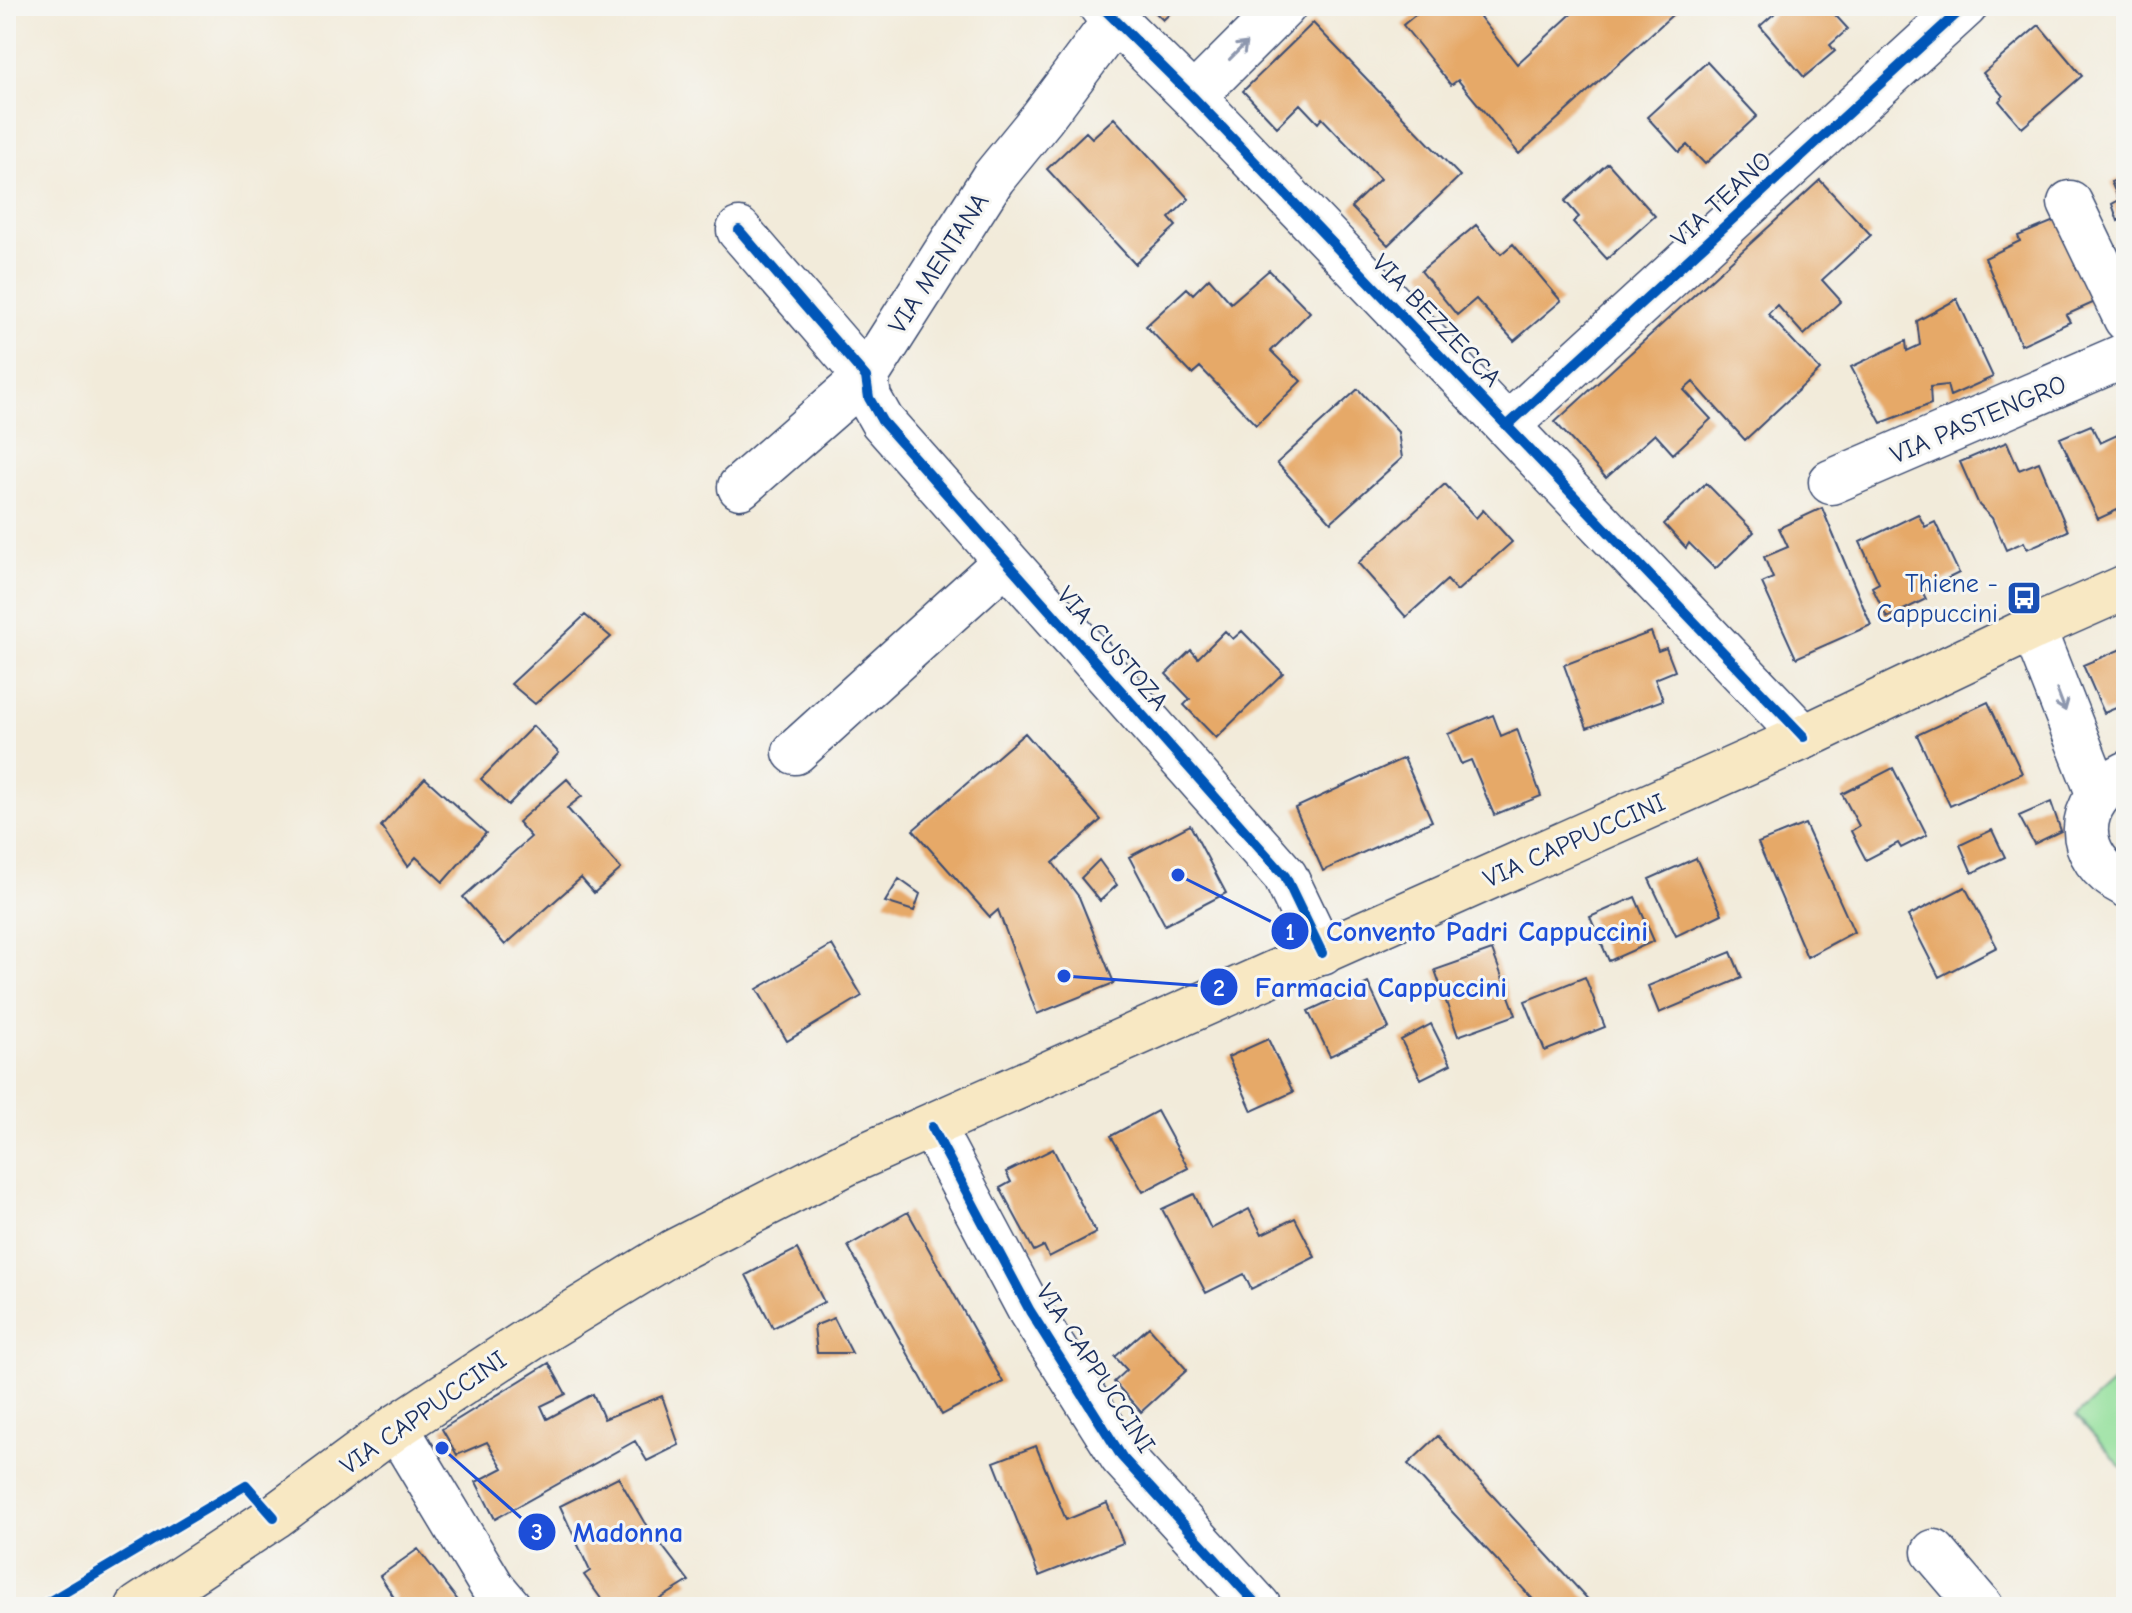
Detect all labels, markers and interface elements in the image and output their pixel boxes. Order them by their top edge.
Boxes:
one-way arrow [1228,42,1248,61]
street label: VIA TEANO [1665,146,1778,254]
street label: VIA MENTANA [882,188,995,339]
street label: VIA BEZZECCA [1366,248,1507,393]
street label: VIA PASTENGRO [1886,369,2071,470]
place label: Thiene - Cappuccini [1876,569,1998,629]
bus stop icon: Thiene - Cappuccini [2005,579,2043,617]
street label: VIA CUSTOZA [1050,581,1174,717]
one-way arrow [2055,687,2069,712]
street label: VIA CAPPUCCINI [1479,787,1670,894]
callout: Convento Padri Cappuccini [1270,905,1664,957]
text: Convento Padri Cappuccini [1326,916,1648,948]
text: 1 [1285,918,1295,946]
callout: Farmacia Cappuccini [1199,961,1524,1013]
text: Farmacia Cappuccini [1255,972,1507,1004]
text: 2 [1213,974,1225,1002]
street label: VIA CAPPUCCINI [1029,1278,1161,1459]
street label: VIA CAPPUCCINI [335,1344,512,1481]
callout: Madonna [517,1506,699,1558]
text: Madonna [573,1517,683,1549]
text: 3 [531,1518,543,1546]

